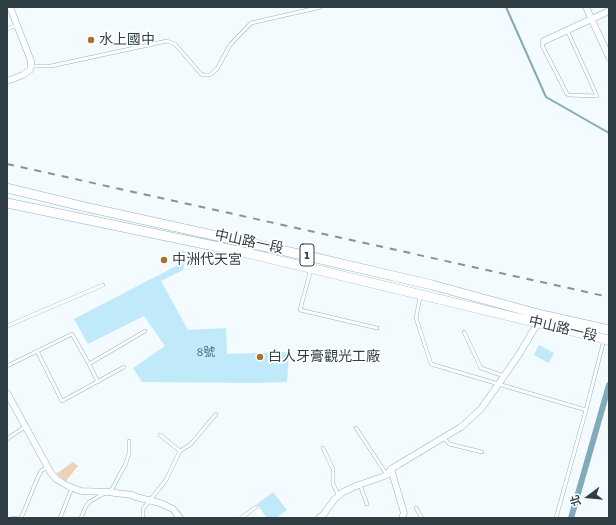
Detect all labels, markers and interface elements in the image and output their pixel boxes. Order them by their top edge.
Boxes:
place label: 水上國中 [99,32,155,48]
marker: 水上國中 [86,35,96,45]
street label: 中山路一段 [213,227,285,257]
road number: 1 [300,244,314,266]
place label: 中洲代天宮 [172,252,242,268]
marker: 中洲代天宮 [159,255,169,265]
street label: 中山路一段 [527,313,599,345]
house number: 8號 [197,346,215,360]
place label: 白人牙膏觀光工廠 [268,349,380,365]
marker: 白人牙膏觀光工廠 [255,352,265,362]
north arrow [568,477,608,517]
text: 北 [568,493,584,508]

